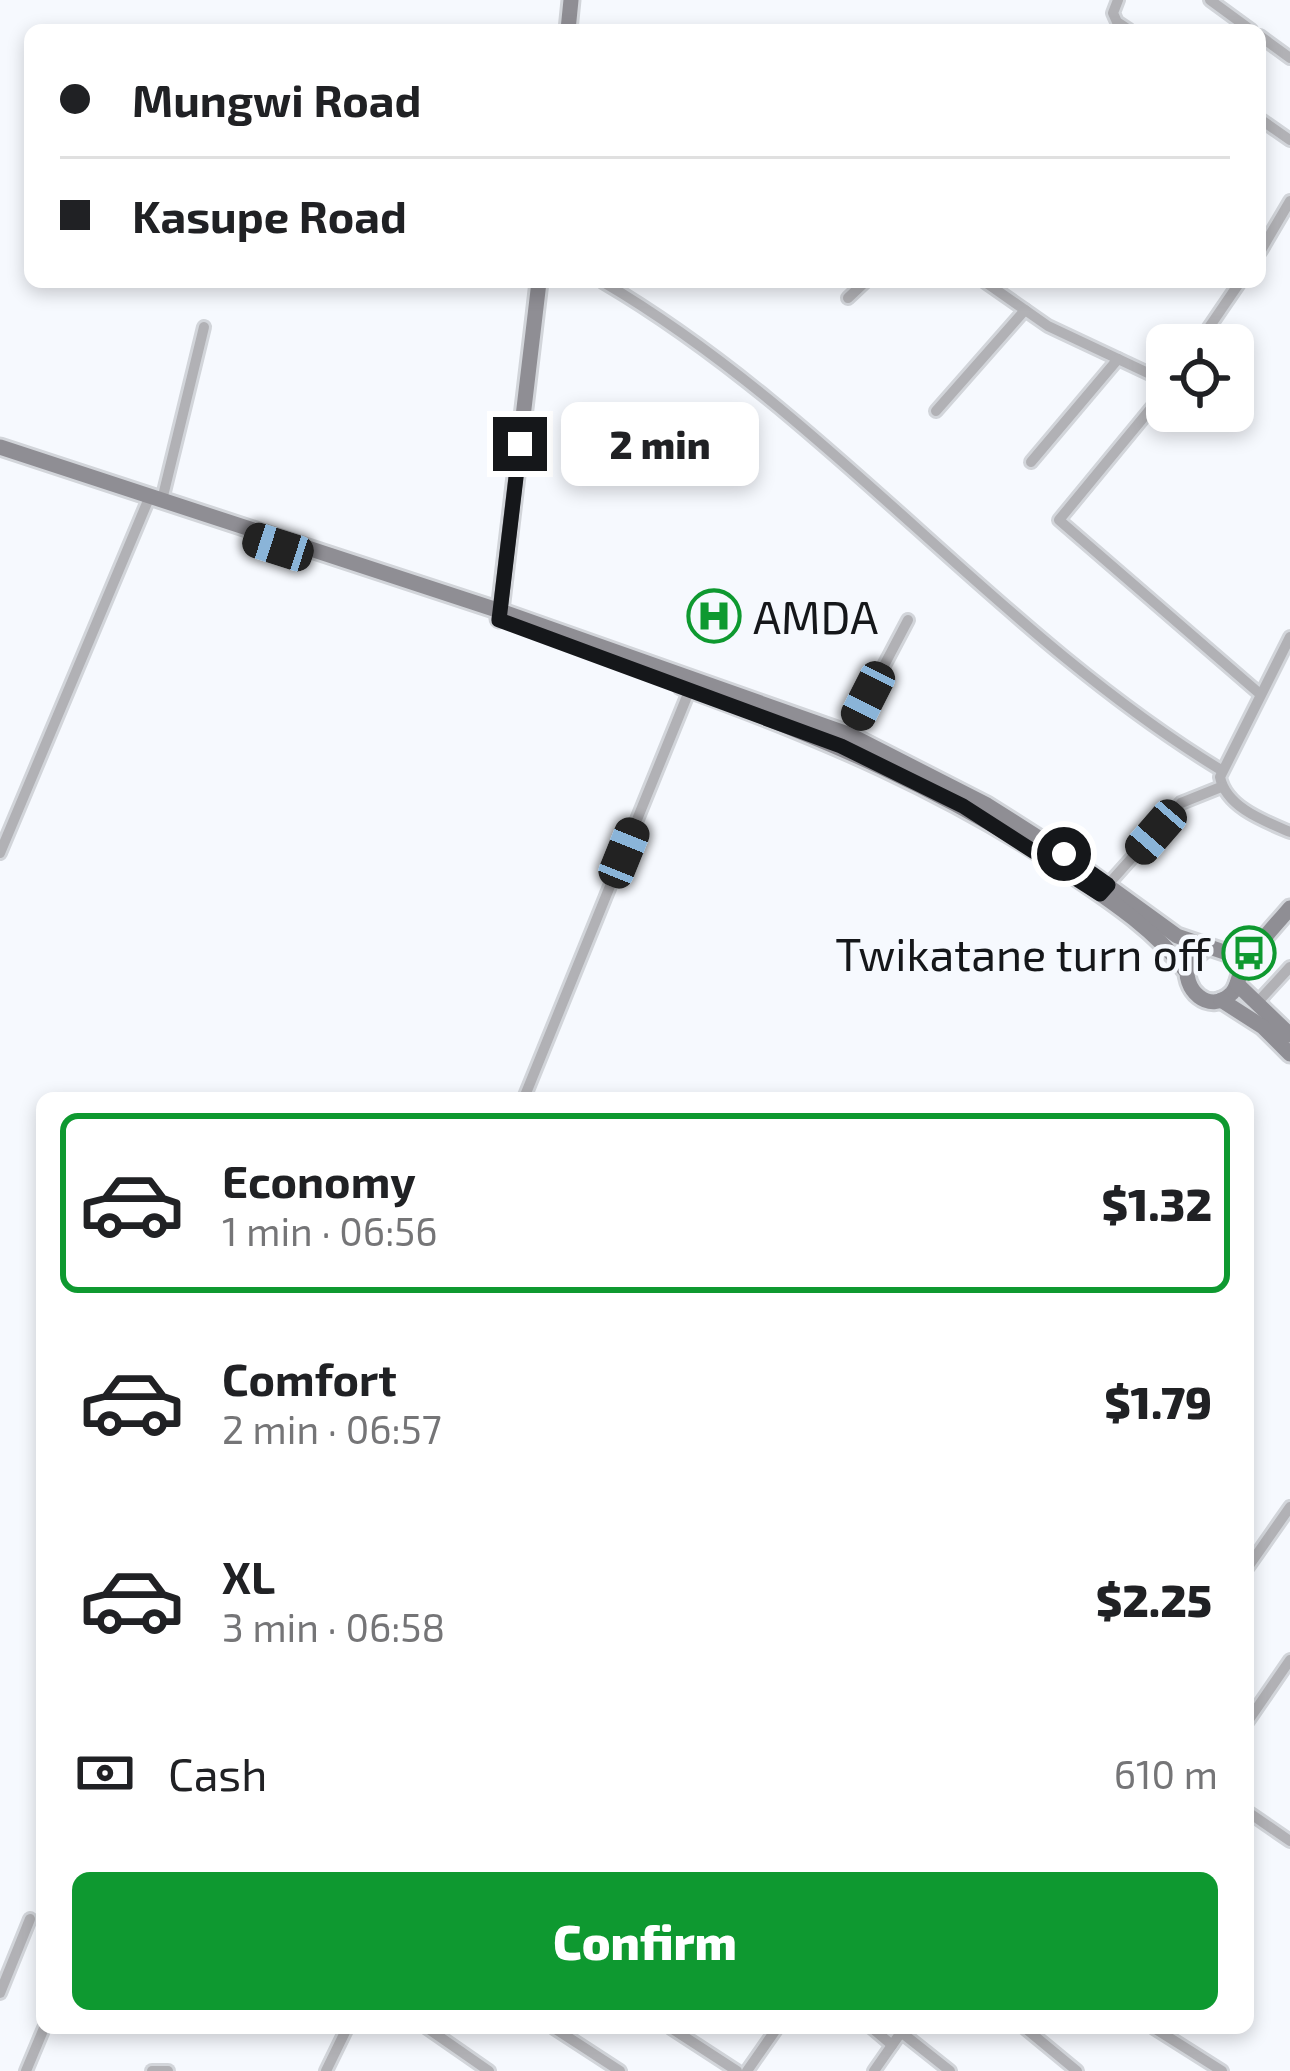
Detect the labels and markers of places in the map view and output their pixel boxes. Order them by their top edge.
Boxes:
hospital icon: AMDA [686,588,742,644]
place label: AMDA [753,589,878,643]
bus stop icon: Twikatane turn off [1221,925,1277,981]
place label: Twikatane turn off [835,926,1211,980]

